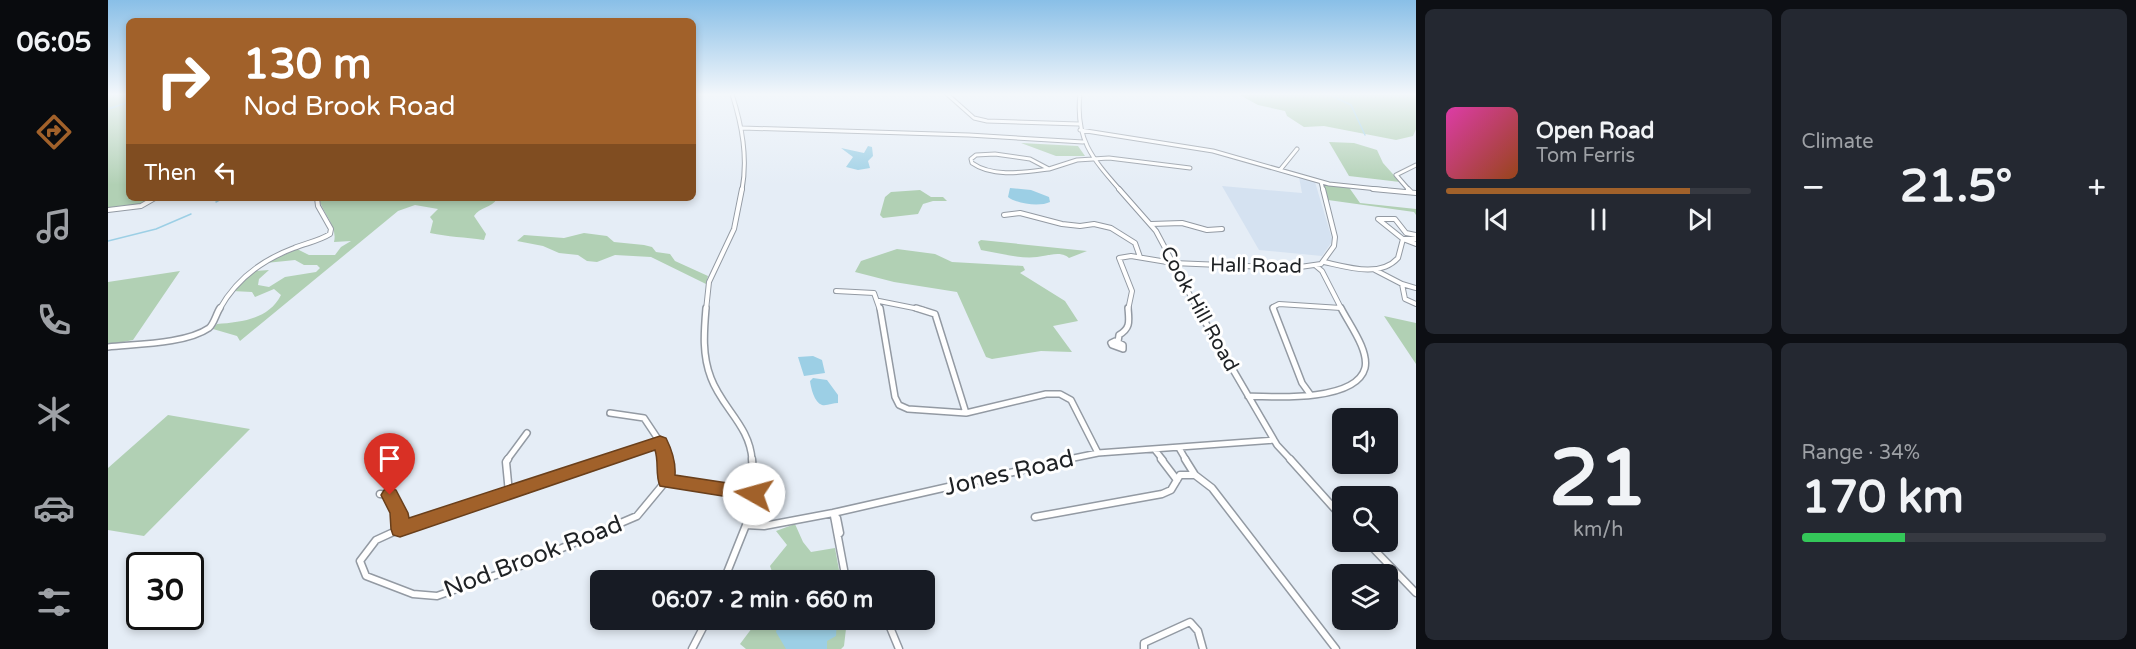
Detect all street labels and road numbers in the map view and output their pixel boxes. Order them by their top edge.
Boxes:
street label: Cook Hill Road [1155,242,1243,376]
street label: Hall Road [1210,253,1302,279]
street label: Jones Road [941,444,1077,502]
street label: Nod Brook Road [440,510,626,604]

